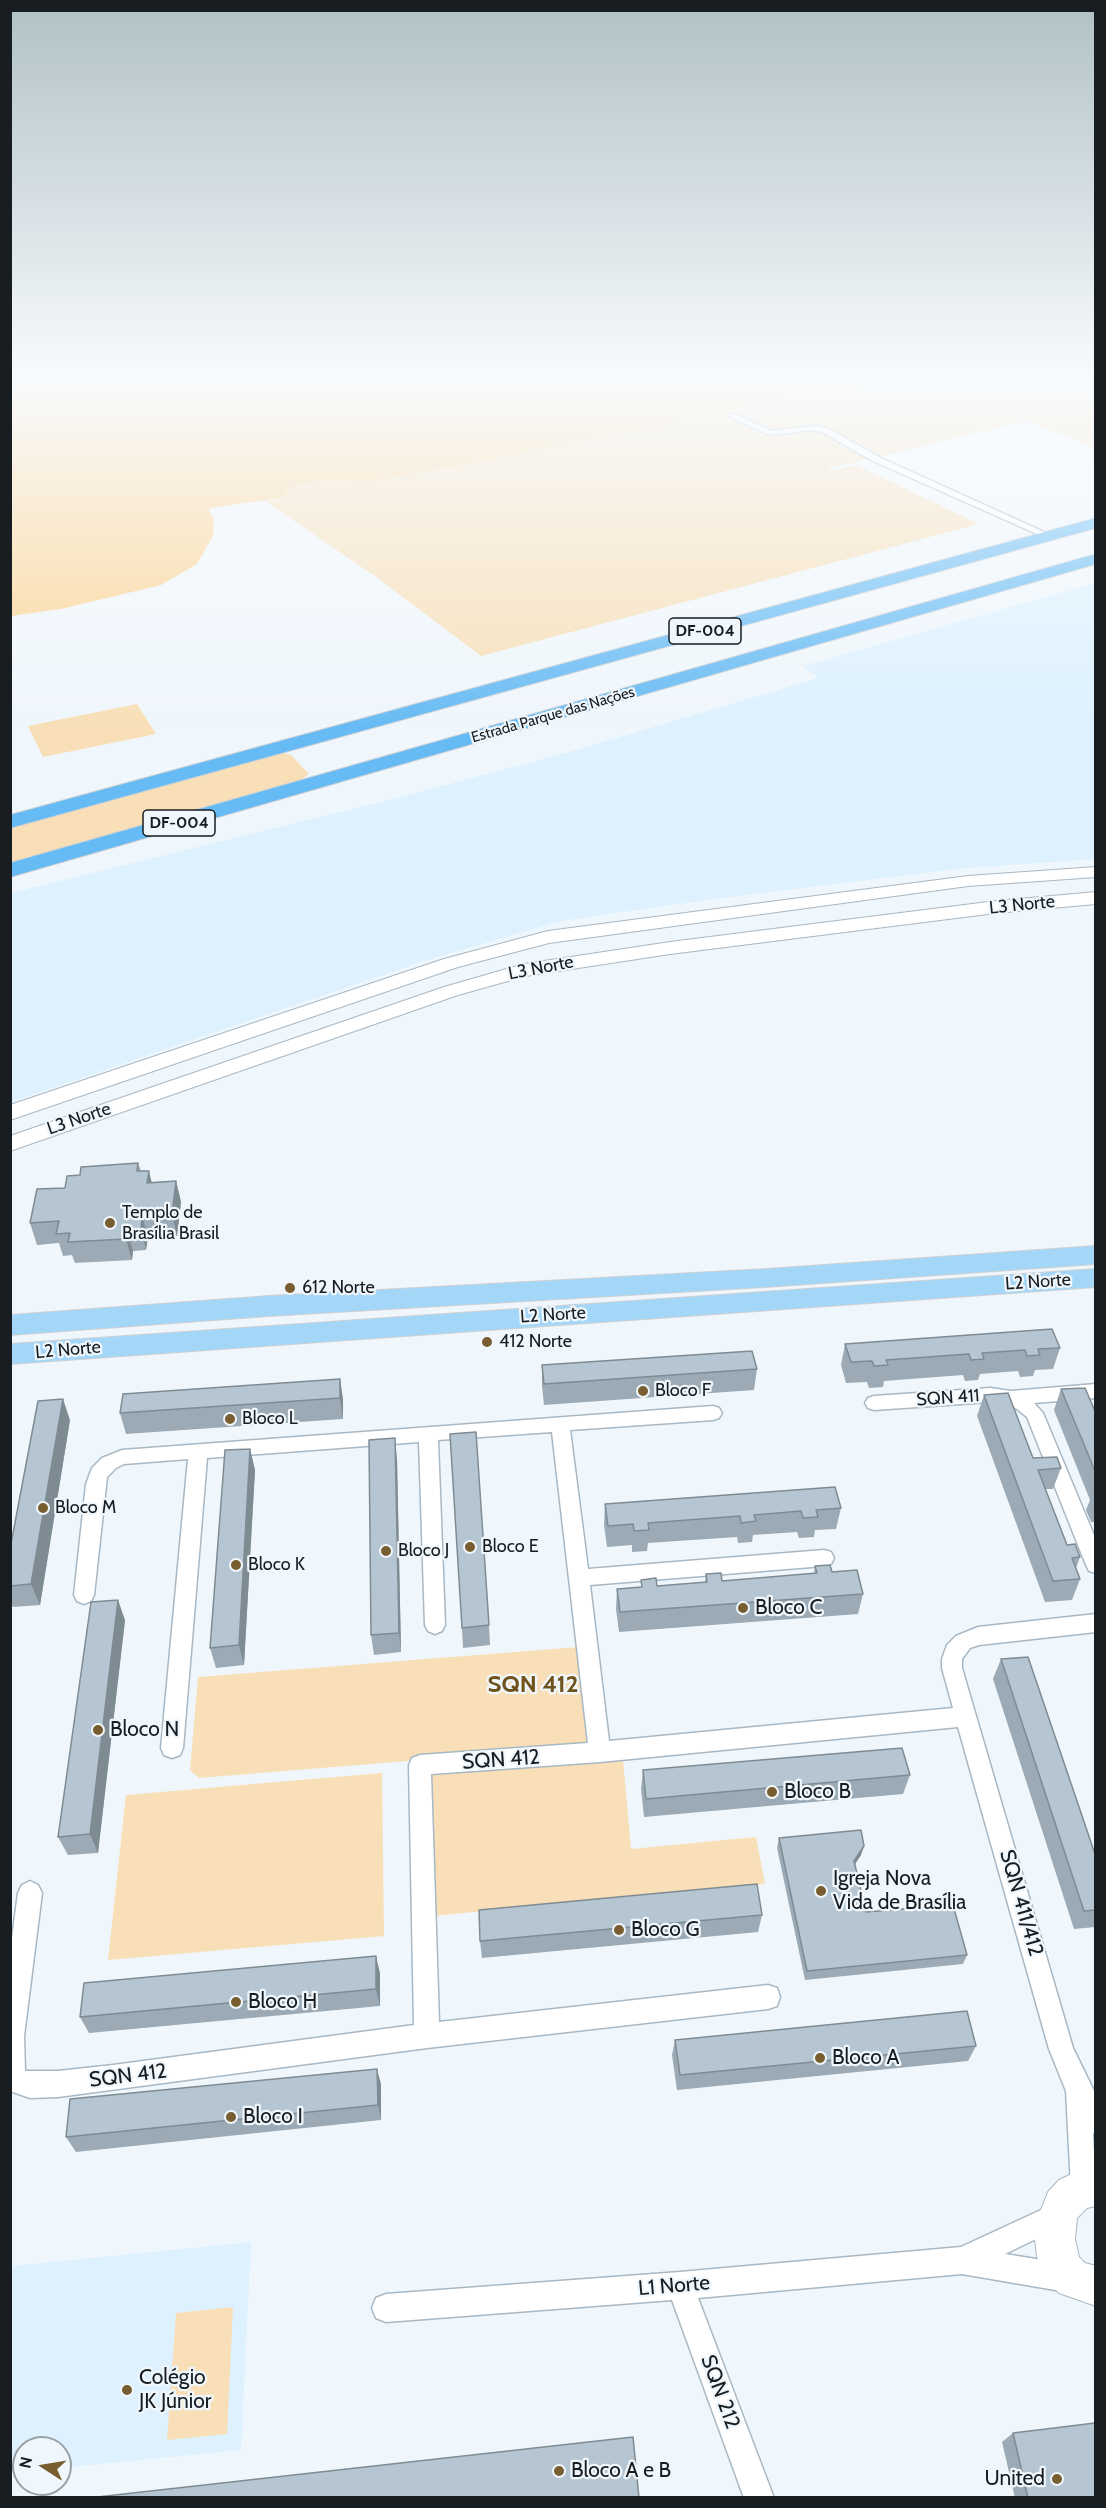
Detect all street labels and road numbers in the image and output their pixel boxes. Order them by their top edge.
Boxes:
road number: DF-004 [669,618,741,644]
street label: Estrada Parque das Nações [469,683,637,747]
road number: DF-004 [143,810,215,836]
street label: L3 Norte [988,891,1056,919]
street label: L3 Norte [507,951,575,985]
street label: L3 Norte [44,1098,114,1140]
street label: L2 Norte [1004,1269,1072,1295]
street label: L2 Norte [519,1302,587,1328]
street label: L2 Norte [34,1336,102,1364]
street label: SQN 411 [916,1385,980,1411]
street label: SQN 412 [461,1745,541,1775]
street label: SQN 411/412 [994,1847,1048,1959]
street label: SQN 412 [88,2059,168,2093]
street label: L1 Norte [637,2270,711,2302]
street label: SQN 212 [695,2352,745,2432]

